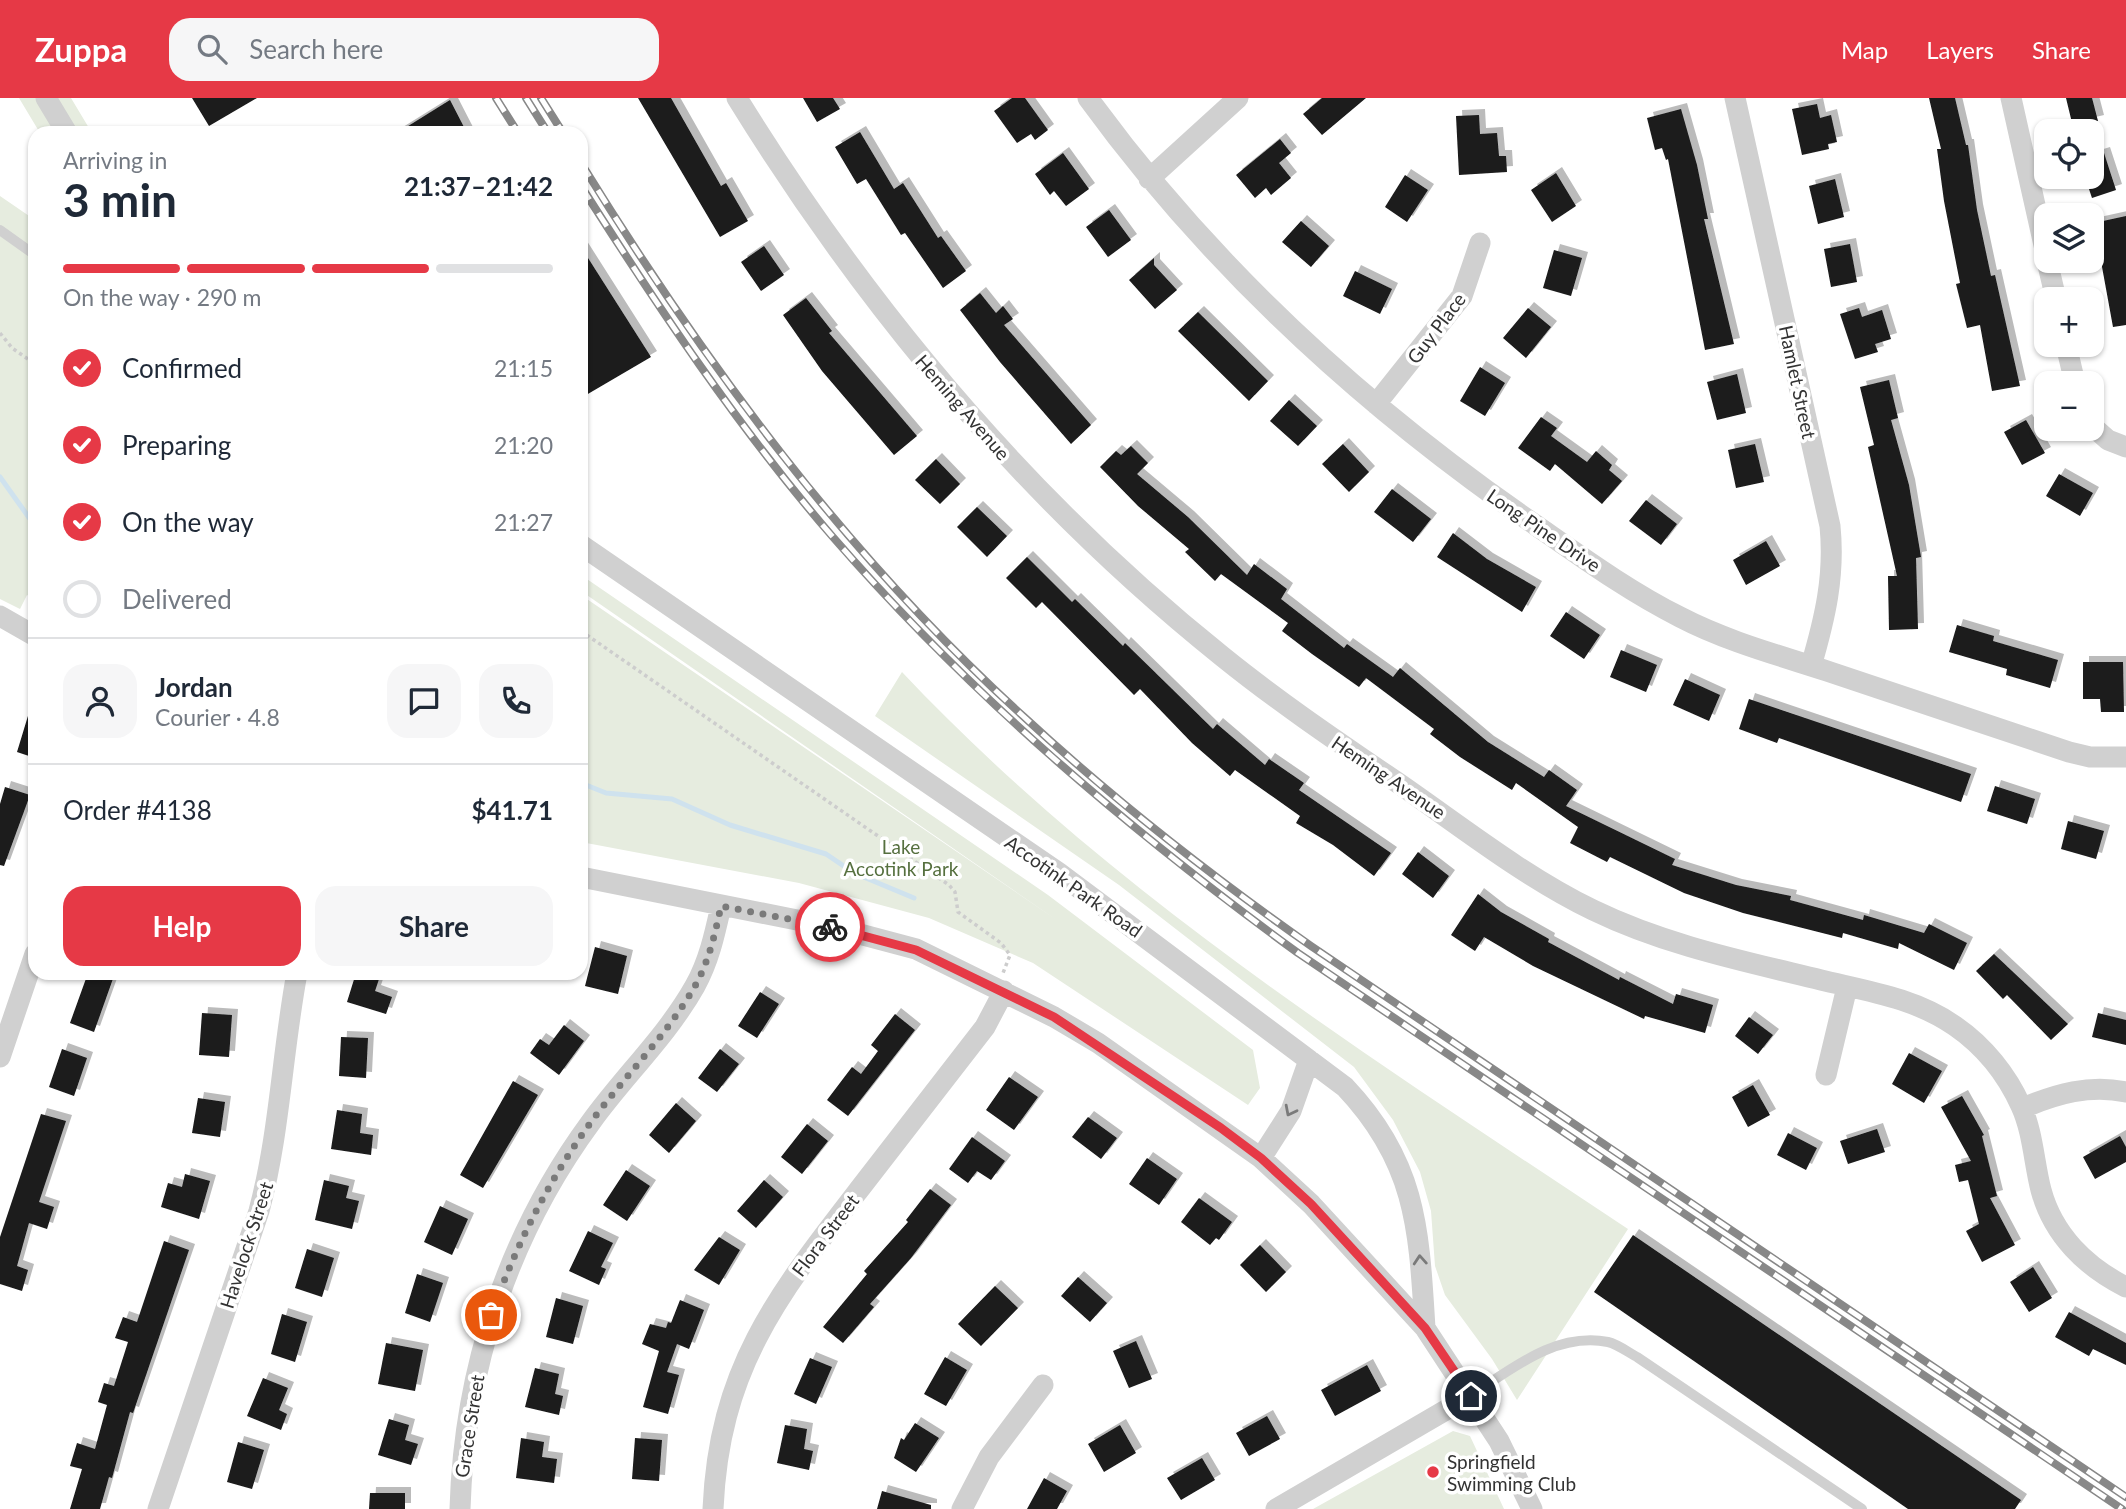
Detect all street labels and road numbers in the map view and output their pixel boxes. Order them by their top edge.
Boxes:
street label: Guy Place [1402,288,1470,368]
street label: Hamlet Street [1775,323,1821,441]
street label: Heming Avenue [911,350,1015,464]
street label: Long Pine Drive [1483,484,1605,576]
street label: Heming Avenue [1328,731,1450,823]
street label: Accotink Park Road [1001,830,1147,942]
street label: Havelock Street [215,1179,277,1311]
street label: Flora Street [787,1189,863,1281]
street label: Grace Street [450,1373,489,1479]

